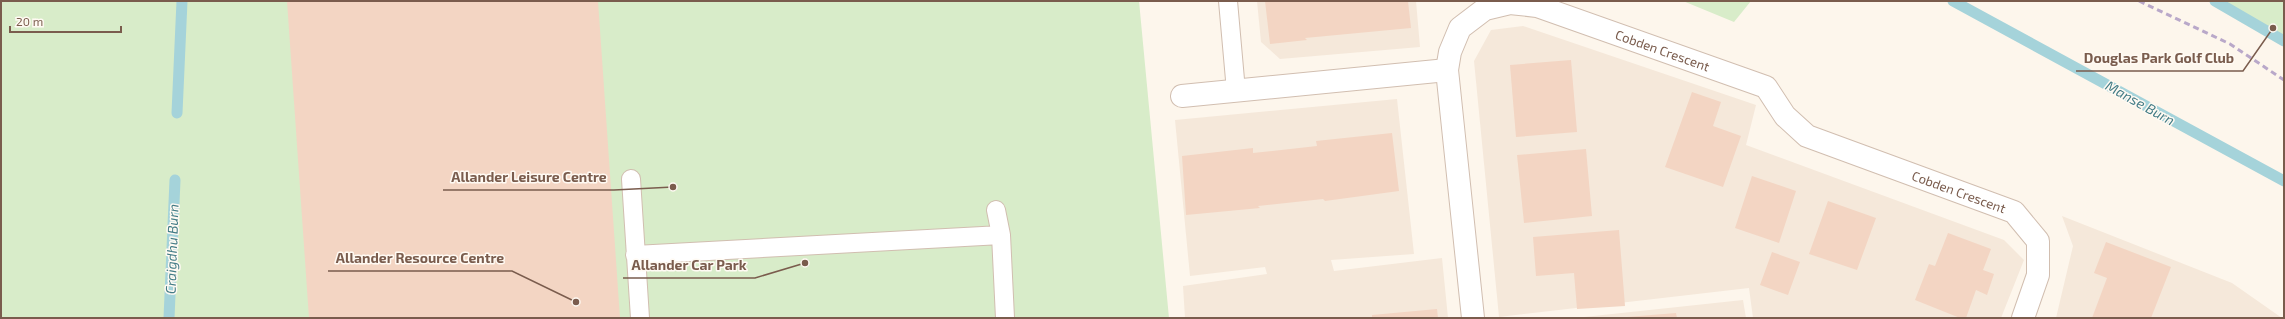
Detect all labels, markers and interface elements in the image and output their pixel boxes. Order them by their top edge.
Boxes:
scale bar [10,8,121,34]
text: 20 m [16,14,43,28]
street label: Cobden Crescent [1613,26,1712,74]
callout: Douglas Park Golf Club [2076,45,2243,71]
text: Douglas Park Golf Club [2084,49,2234,66]
water label: Manse Burn [2103,77,2178,129]
callout: Allander Leisure Centre [443,164,614,190]
street label: Cobden Crescent [1910,167,2008,216]
text: Allander Leisure Centre [451,168,607,185]
water label: Craigdhu Burn [161,204,182,294]
callout: Allander Resource Centre [328,245,512,271]
text: Allander Resource Centre [336,249,504,266]
callout: Allander Car Park [623,252,755,278]
text: Allander Car Park [631,256,747,273]

